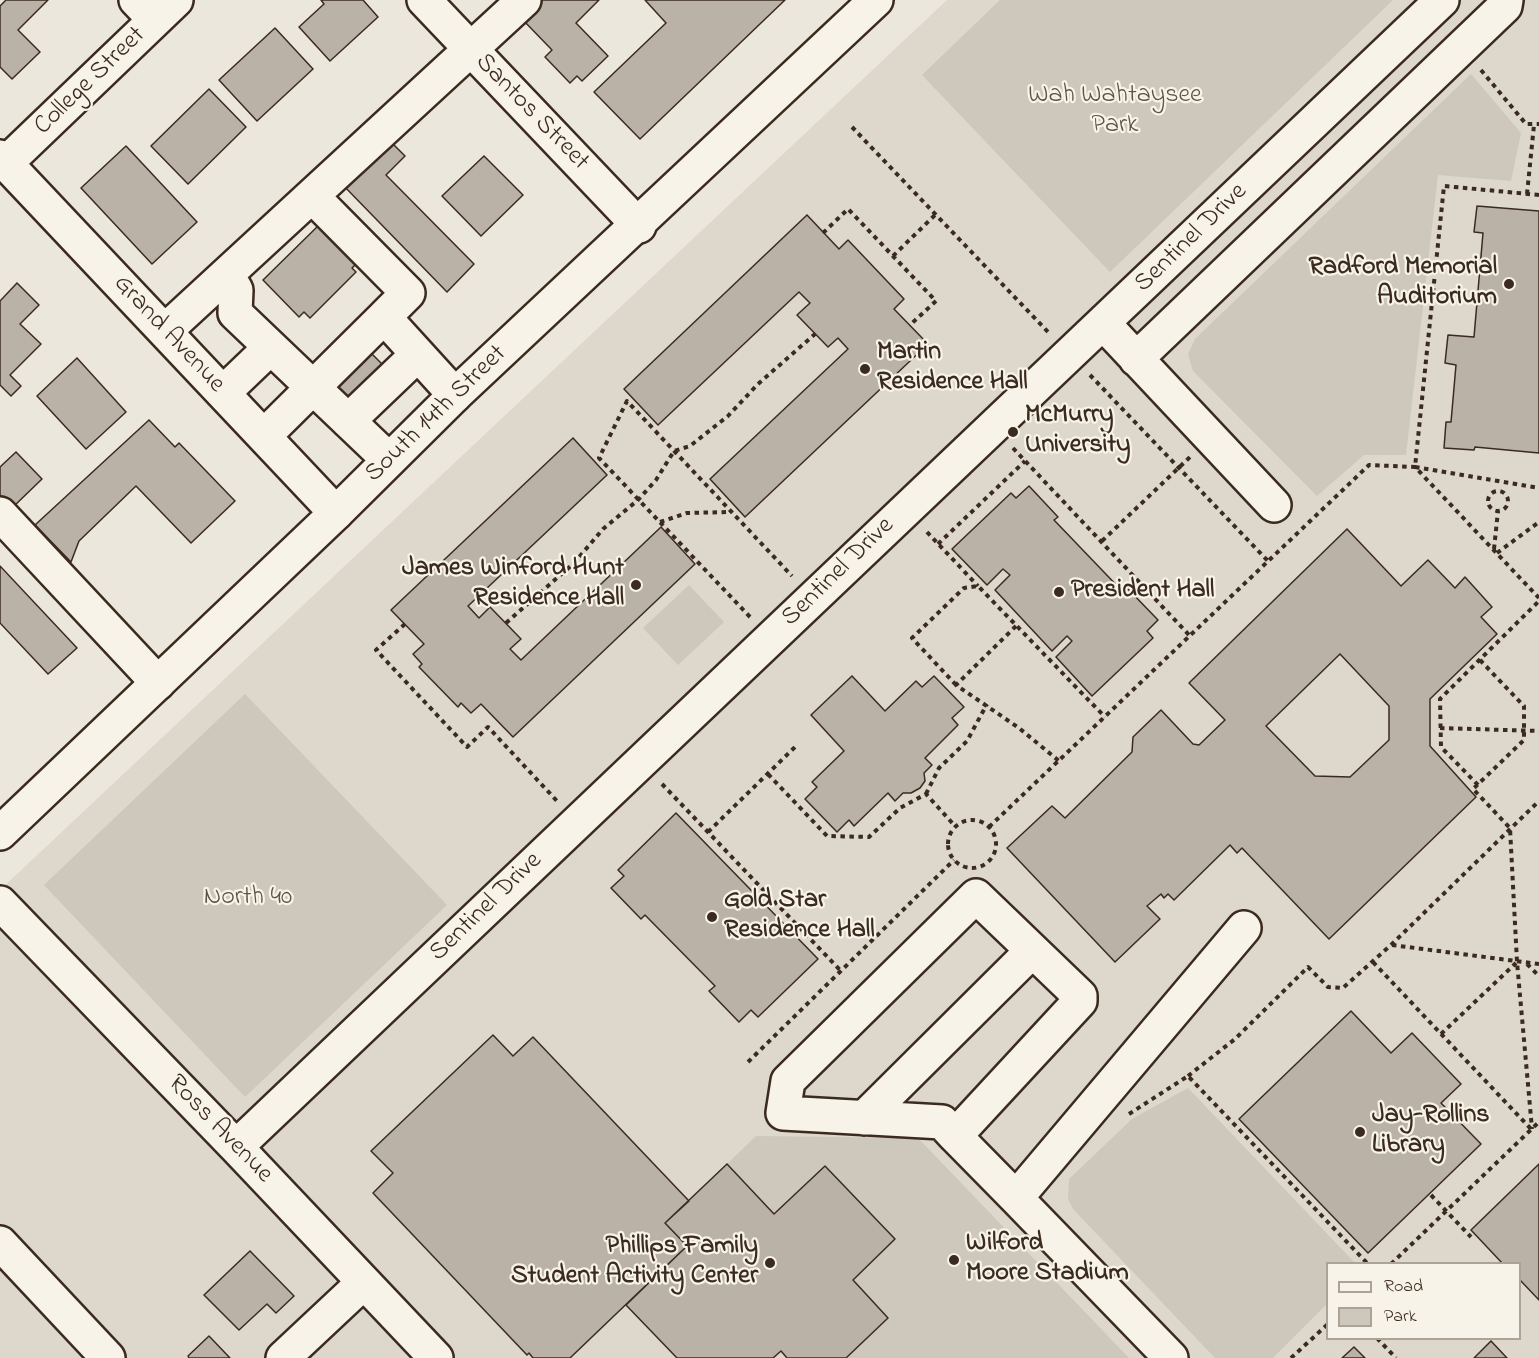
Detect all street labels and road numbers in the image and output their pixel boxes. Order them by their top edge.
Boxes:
street label: College Street [29,21,153,143]
street label: Santos Street [467,48,595,178]
street label: Sentinel Drive [1129,178,1255,300]
street label: Grand Avenue [105,269,231,401]
street label: South 14th Street [360,340,514,490]
street label: Sentinel Drive [776,512,902,634]
street label: Sentinel Drive [424,847,550,969]
street label: Ross Avenue [160,1069,278,1191]

